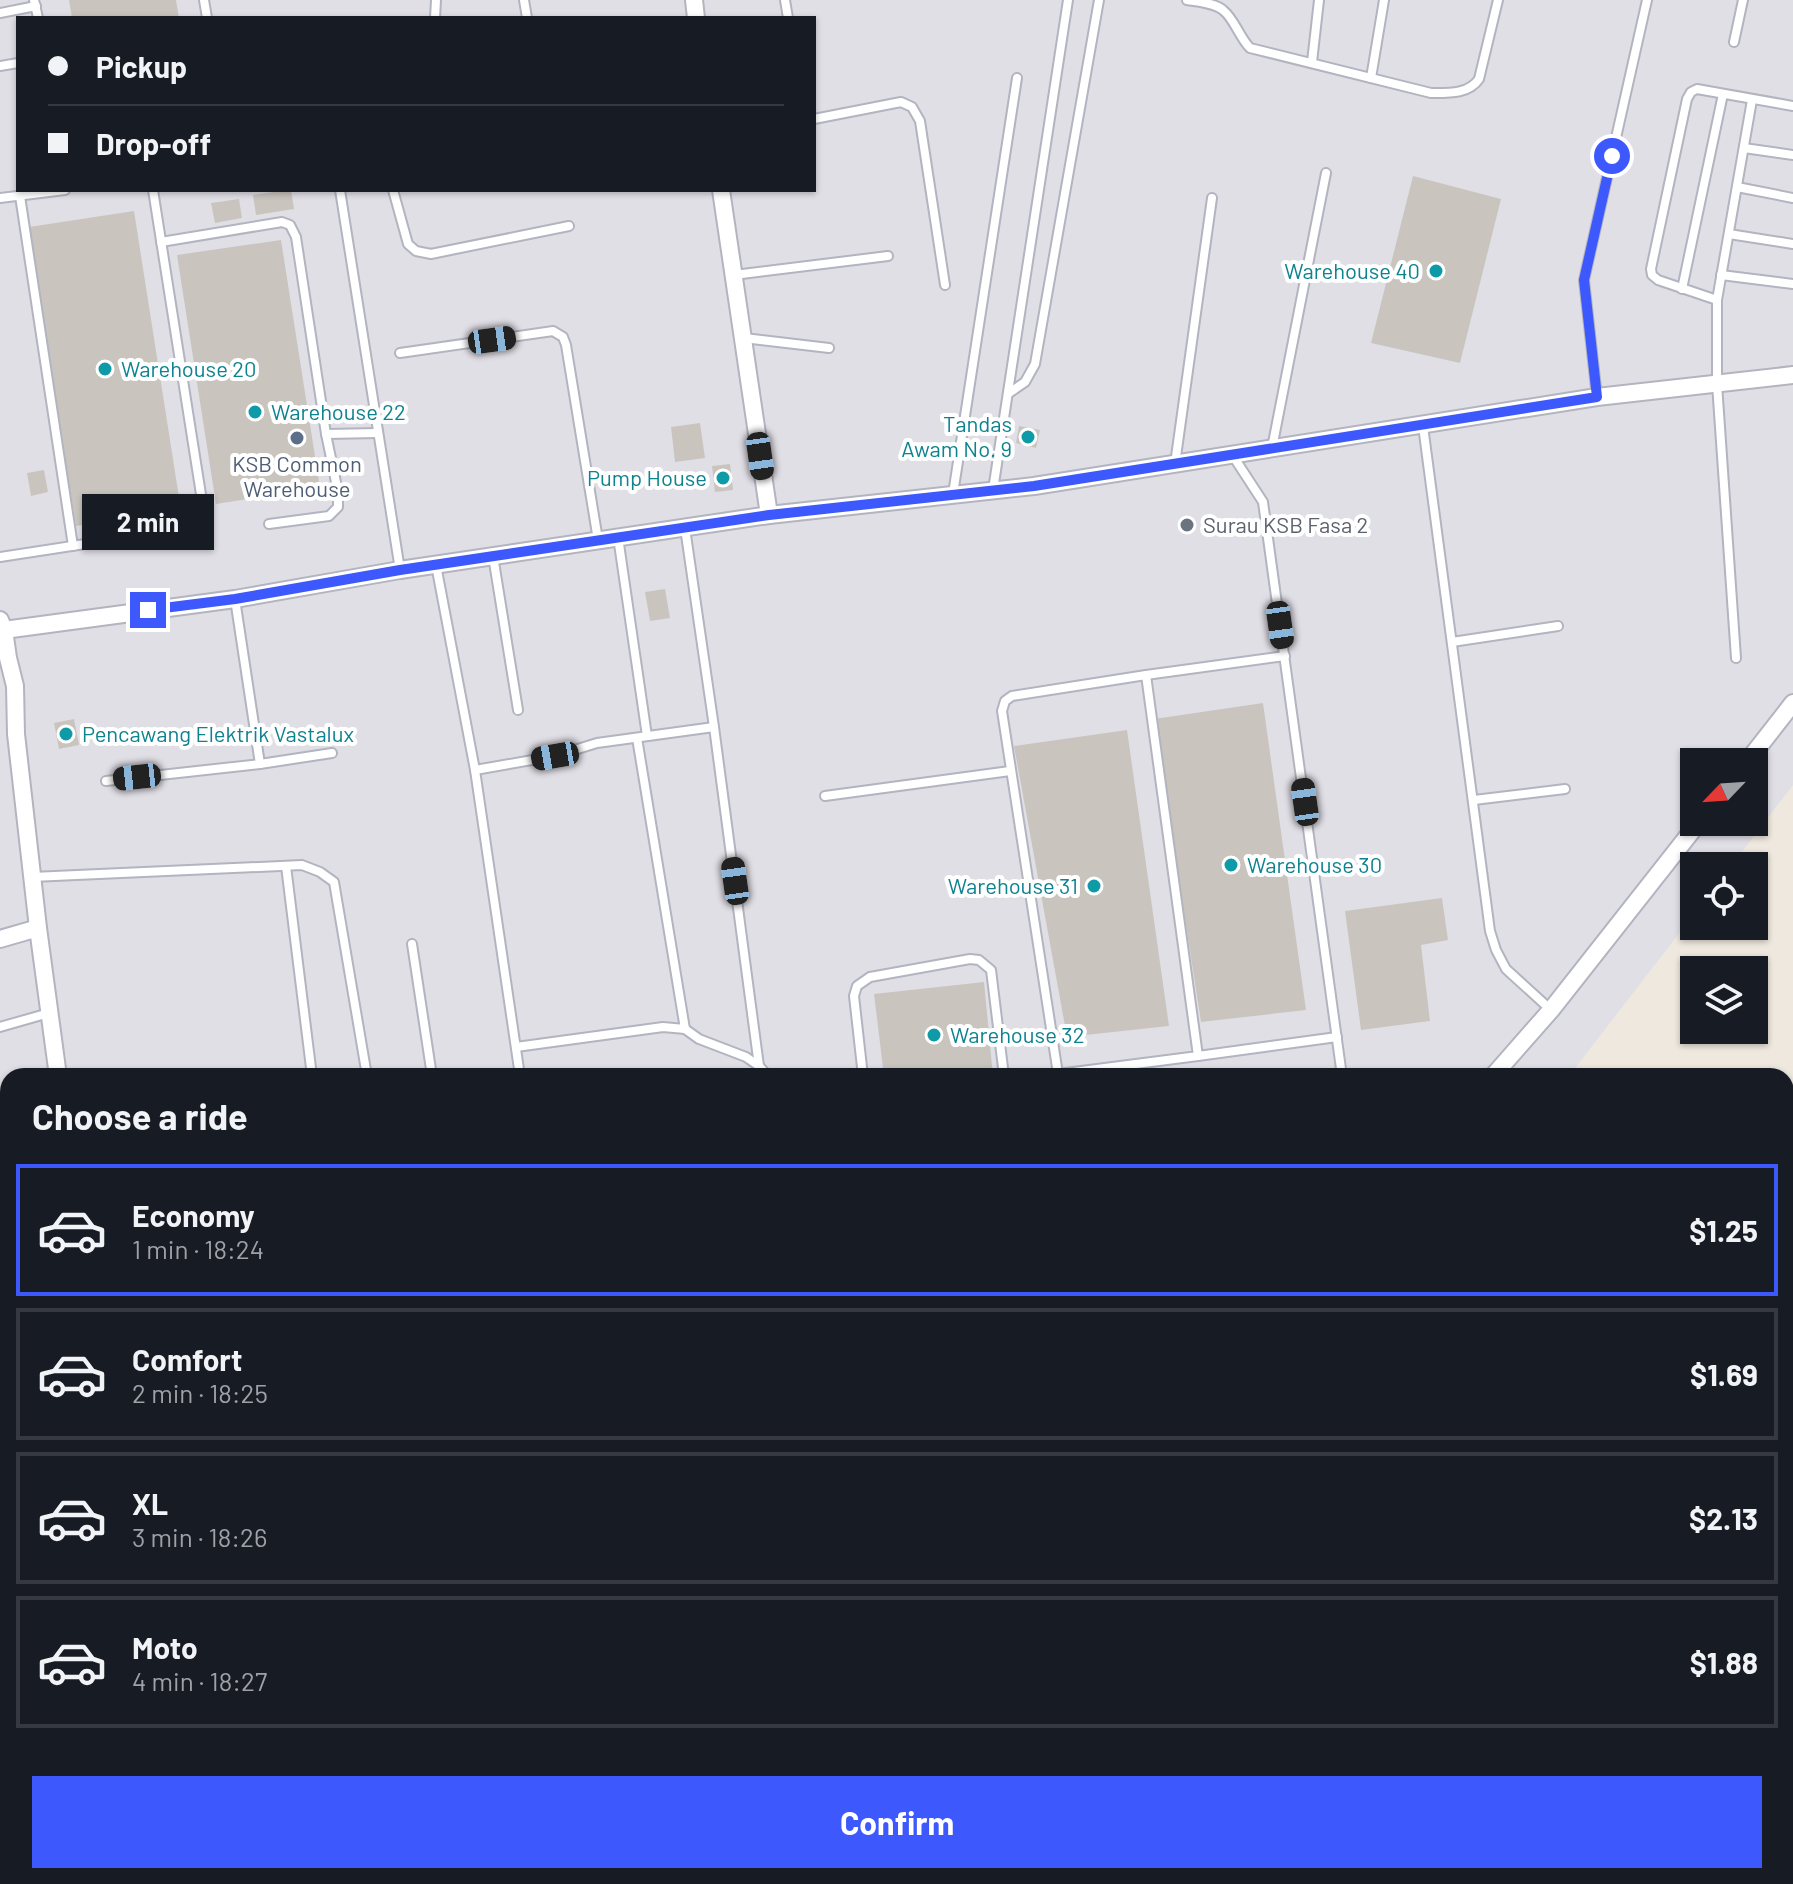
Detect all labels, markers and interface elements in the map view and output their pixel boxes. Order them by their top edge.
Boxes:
text: Pickup [96,48,187,84]
text: Drop-off [96,125,211,161]
route start [1594,138,1630,174]
place label: Warehouse 40 [1284,257,1420,283]
marker: Warehouse 40 [1427,262,1445,280]
car [467,325,517,355]
place label: Warehouse 20 [121,355,257,381]
marker: Warehouse 20 [96,360,114,378]
place label: Warehouse 22 [271,398,406,424]
marker: Warehouse 22 [246,403,264,421]
place label: Tandas Awam No. 9 [901,410,1012,461]
marker: Tandas Awam No. 9 [1019,428,1037,446]
marker: KSB Common Warehouse [288,429,306,447]
car [745,431,775,481]
place label: KSB Common Warehouse [232,450,362,501]
place label: Pump House [587,464,707,490]
marker: Pump House [714,469,732,487]
callout: 2 min [82,494,214,550]
text: 2 min [117,506,179,537]
place label: Surau KSB Fasa 2 [1203,511,1368,537]
marker: Surau KSB Fasa 2 [1178,516,1196,534]
route end [130,592,166,628]
car [1265,600,1295,650]
place label: Pencawang Elektrik Vastalux [82,720,354,746]
marker: Pencawang Elektrik Vastalux [57,725,75,743]
car [529,740,581,772]
north arrow [1680,748,1768,836]
map controls [1680,748,1768,1044]
car [112,763,162,791]
car [1290,777,1320,827]
place label: Warehouse 30 [1247,851,1382,877]
button: locate [1680,852,1768,940]
car [720,856,750,906]
marker: Warehouse 30 [1222,856,1240,874]
place label: Warehouse 31 [948,872,1078,898]
marker: Warehouse 31 [1085,877,1103,895]
button: layers [1680,956,1768,1044]
place label: Warehouse 32 [950,1021,1084,1047]
marker: Warehouse 32 [925,1026,943,1044]
text: Choose a ride [32,1094,248,1137]
icon: car [36,1194,108,1266]
text: Economy [132,1197,255,1233]
text: $1.25 [1689,1212,1758,1248]
text: 1 min · 18:24 [132,1233,264,1264]
icon: car [36,1338,108,1410]
text: Comfort [132,1341,242,1377]
text: $1.69 [1690,1356,1758,1392]
text: 2 min · 18:25 [132,1377,268,1408]
icon: car [36,1482,108,1554]
text: XL [132,1485,168,1521]
text: $2.13 [1689,1500,1758,1536]
text: 3 min · 18:26 [132,1521,267,1552]
icon: car [36,1626,108,1698]
text: Moto [132,1629,198,1665]
text: $1.88 [1690,1644,1758,1680]
text: 4 min · 18:27 [132,1665,267,1696]
button: Confirm [32,1776,1762,1868]

